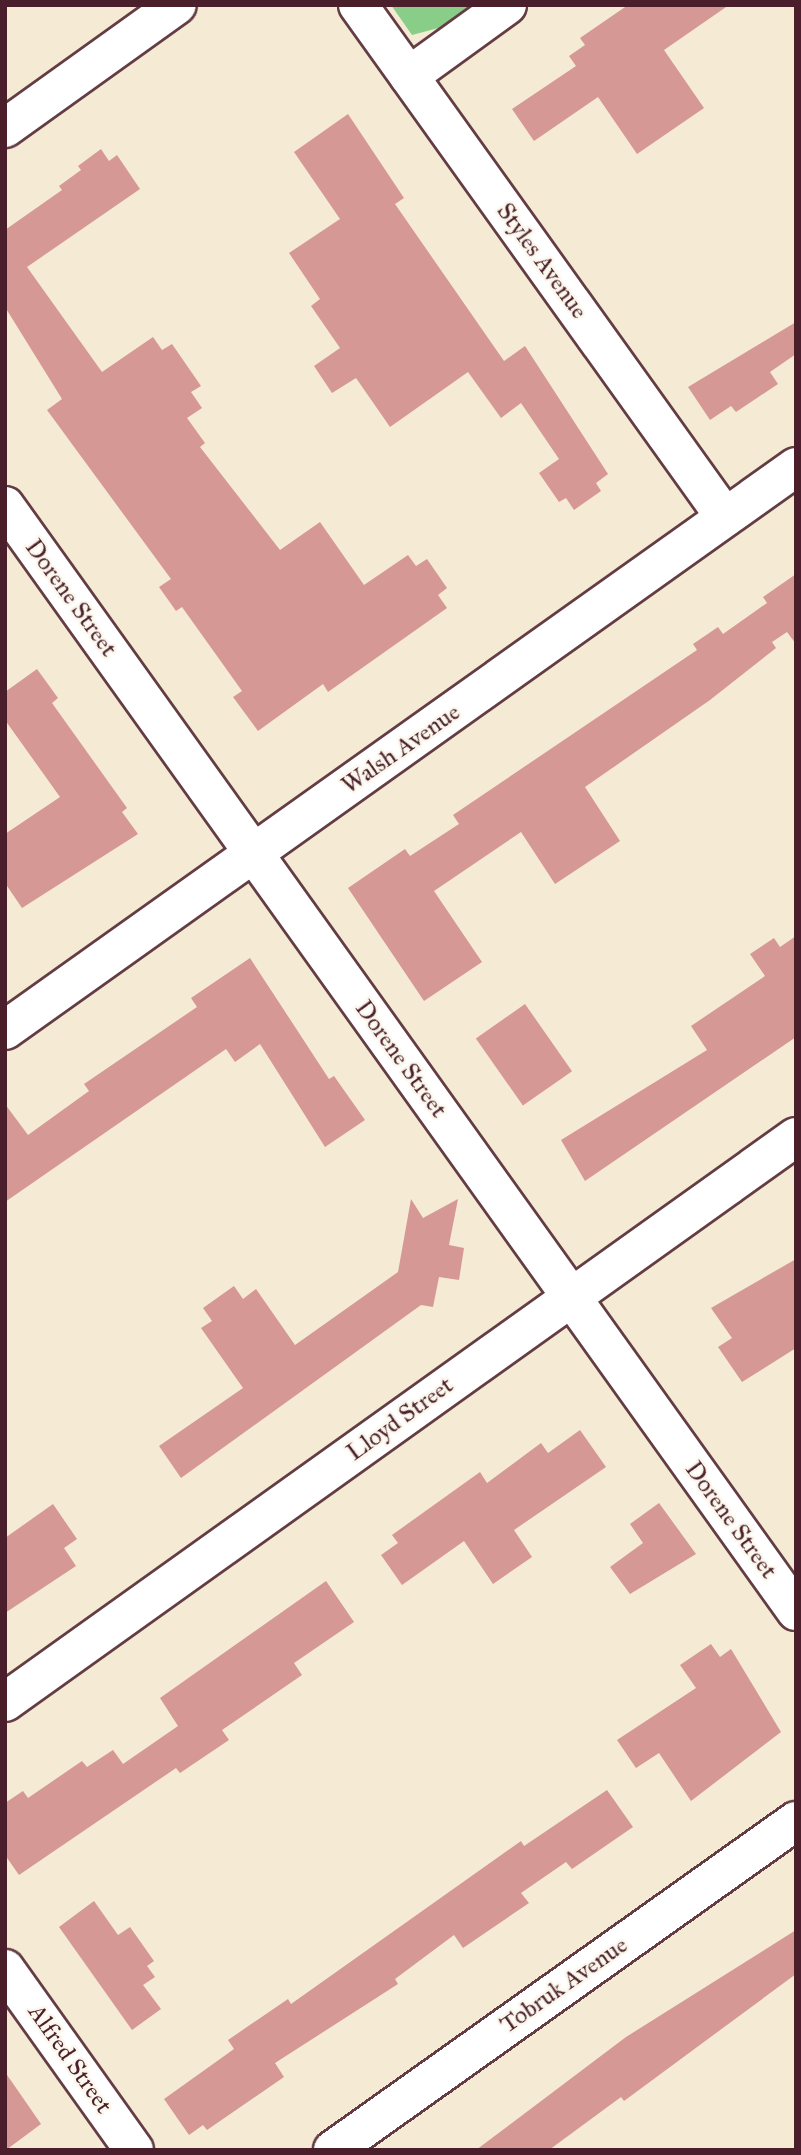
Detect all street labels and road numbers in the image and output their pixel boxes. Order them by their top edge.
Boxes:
street label: Styles Avenue [490,198,594,324]
street label: Dorene Street [19,534,123,662]
street label: Walsh Avenue [336,698,466,800]
street label: Dorene Street [349,995,453,1123]
street label: Lloyd Street [341,1371,459,1467]
street label: Dorene Street [679,1456,783,1584]
street label: Tobruk Avenue [495,1931,633,2039]
street label: Alfred Street [22,1999,118,2119]

